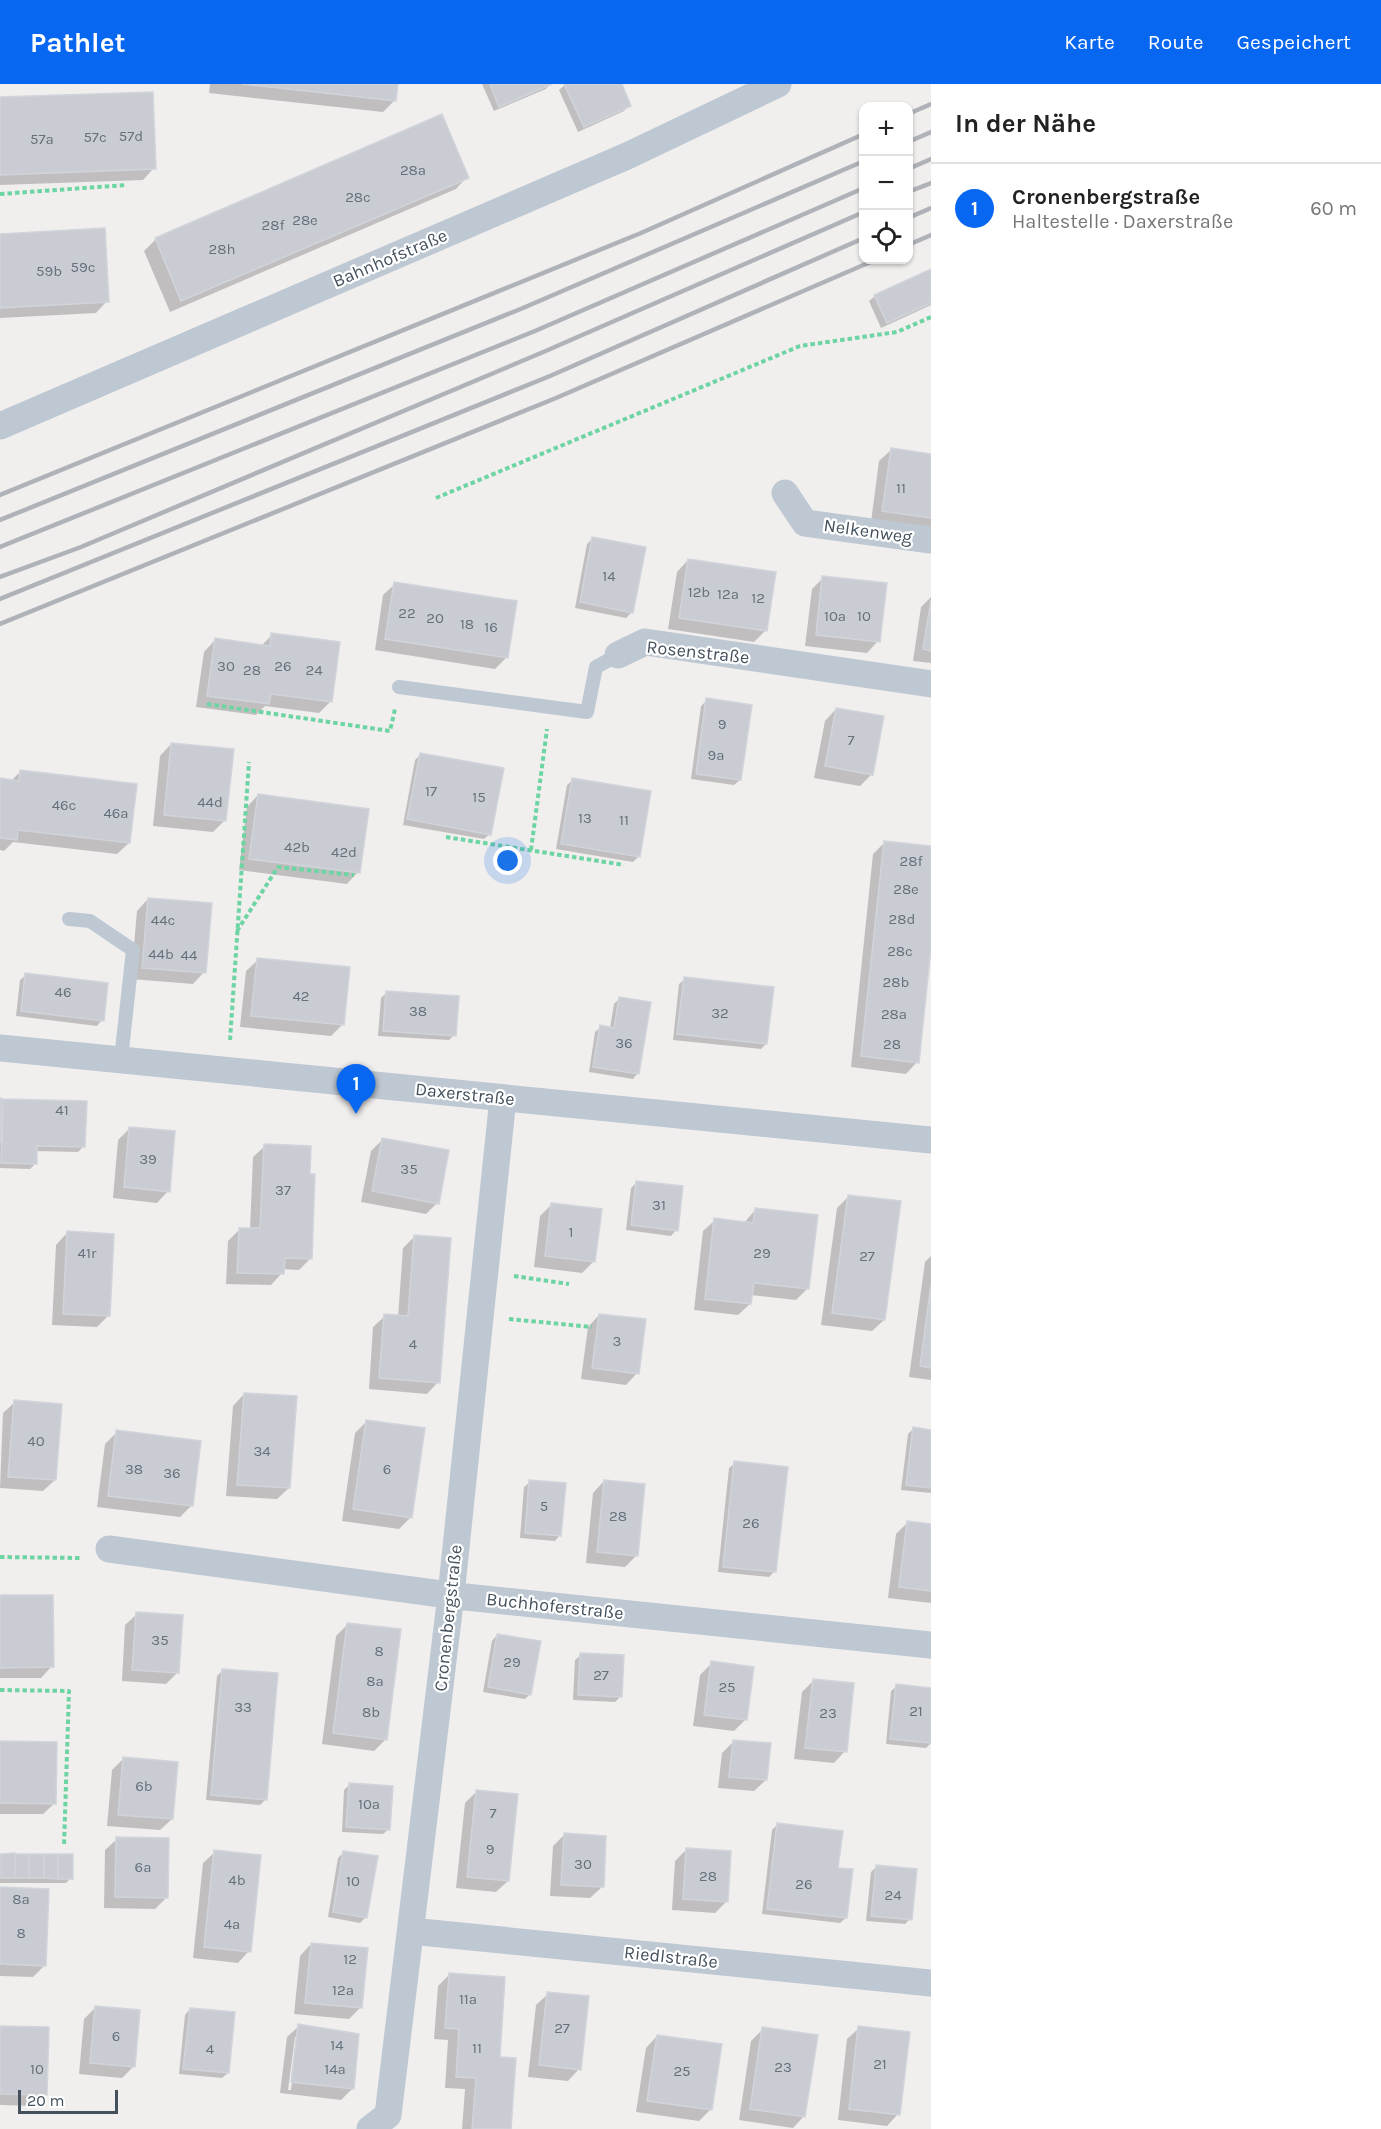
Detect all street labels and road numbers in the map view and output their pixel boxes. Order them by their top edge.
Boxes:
street label: Bahnhofstraße [329,224,451,292]
street label: Nelkenweg [822,514,914,548]
street label: Rosenstraße [645,636,751,668]
street label: Daxerstraße [414,1078,516,1110]
street label: Cronenbergstraße [429,1543,467,1693]
street label: Buchhoferstraße [485,1588,625,1624]
street label: Riedlstraße [623,1941,719,1973]

